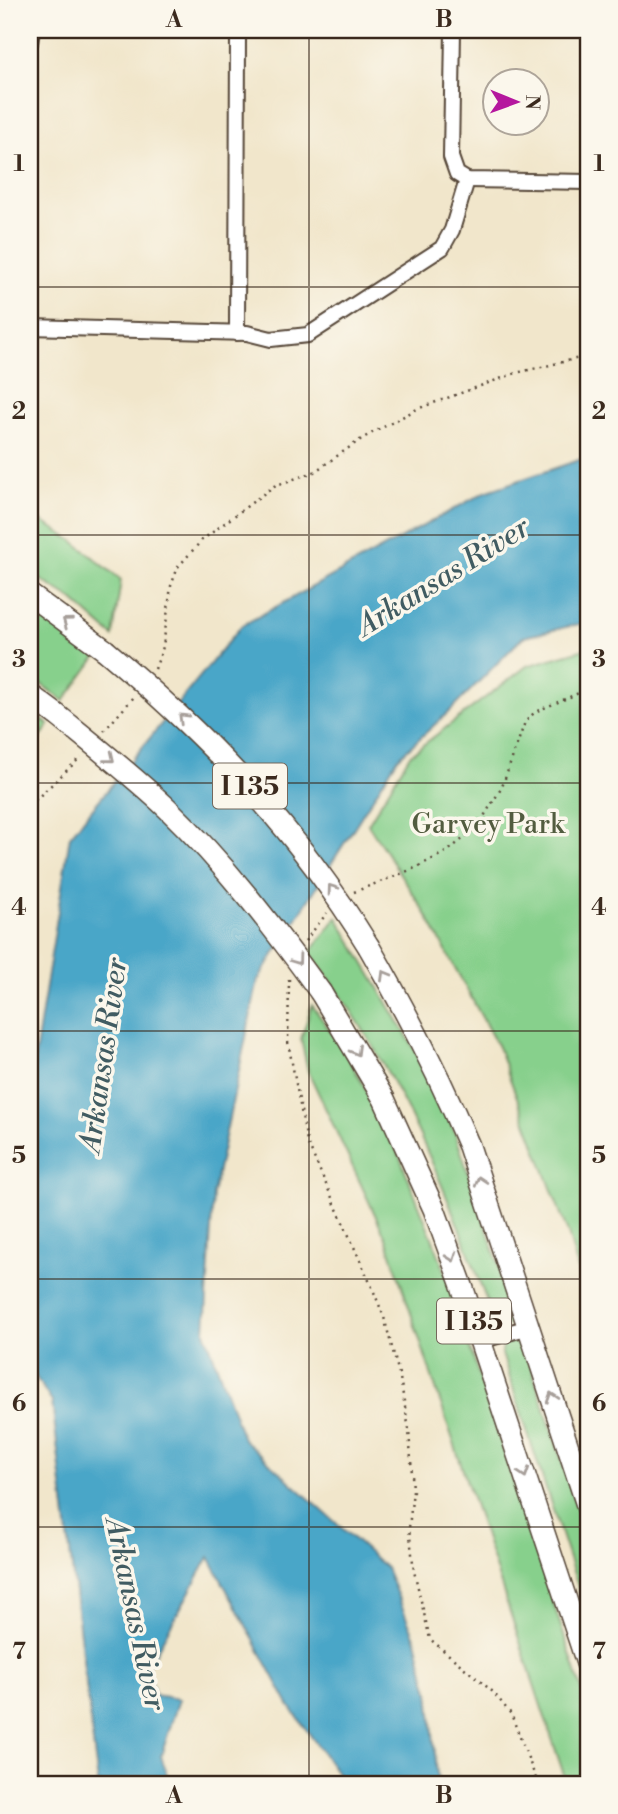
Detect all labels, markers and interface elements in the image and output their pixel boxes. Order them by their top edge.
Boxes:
text: A [165,6,183,34]
text: B [435,6,453,34]
north arrow [482,66,552,136]
text: N [520,95,544,110]
text: 1 [13,150,25,178]
text: 1 [593,150,605,178]
text: 2 [12,398,26,426]
text: 2 [592,398,606,426]
water label: Arkansas River [348,508,538,647]
one-way arrow [63,618,75,630]
text: 3 [12,646,26,674]
text: 3 [592,646,606,674]
one-way arrow [178,714,191,727]
one-way arrow [102,749,114,762]
road number: I 135 [213,764,287,808]
park label: Garvey Park [411,807,566,842]
one-way arrow [328,884,340,897]
text: 4 [11,894,27,922]
text: 4 [591,894,607,922]
one-way arrow [289,952,301,965]
water label: Arkansas River [71,954,137,1158]
one-way arrow [380,970,393,982]
one-way arrow [348,1044,361,1057]
text: 5 [12,1142,26,1170]
text: 5 [592,1142,606,1170]
one-way arrow [474,1175,488,1188]
one-way arrow [444,1251,458,1263]
road number: I 135 [437,1298,511,1344]
text: 6 [12,1390,26,1418]
text: 6 [592,1390,606,1418]
one-way arrow [546,1391,560,1404]
one-way arrow [516,1466,530,1479]
water label: Arkansas River [95,1511,174,1715]
text: 7 [12,1638,26,1666]
text: 7 [592,1638,606,1666]
text: A [165,1782,183,1810]
text: B [435,1782,453,1810]

